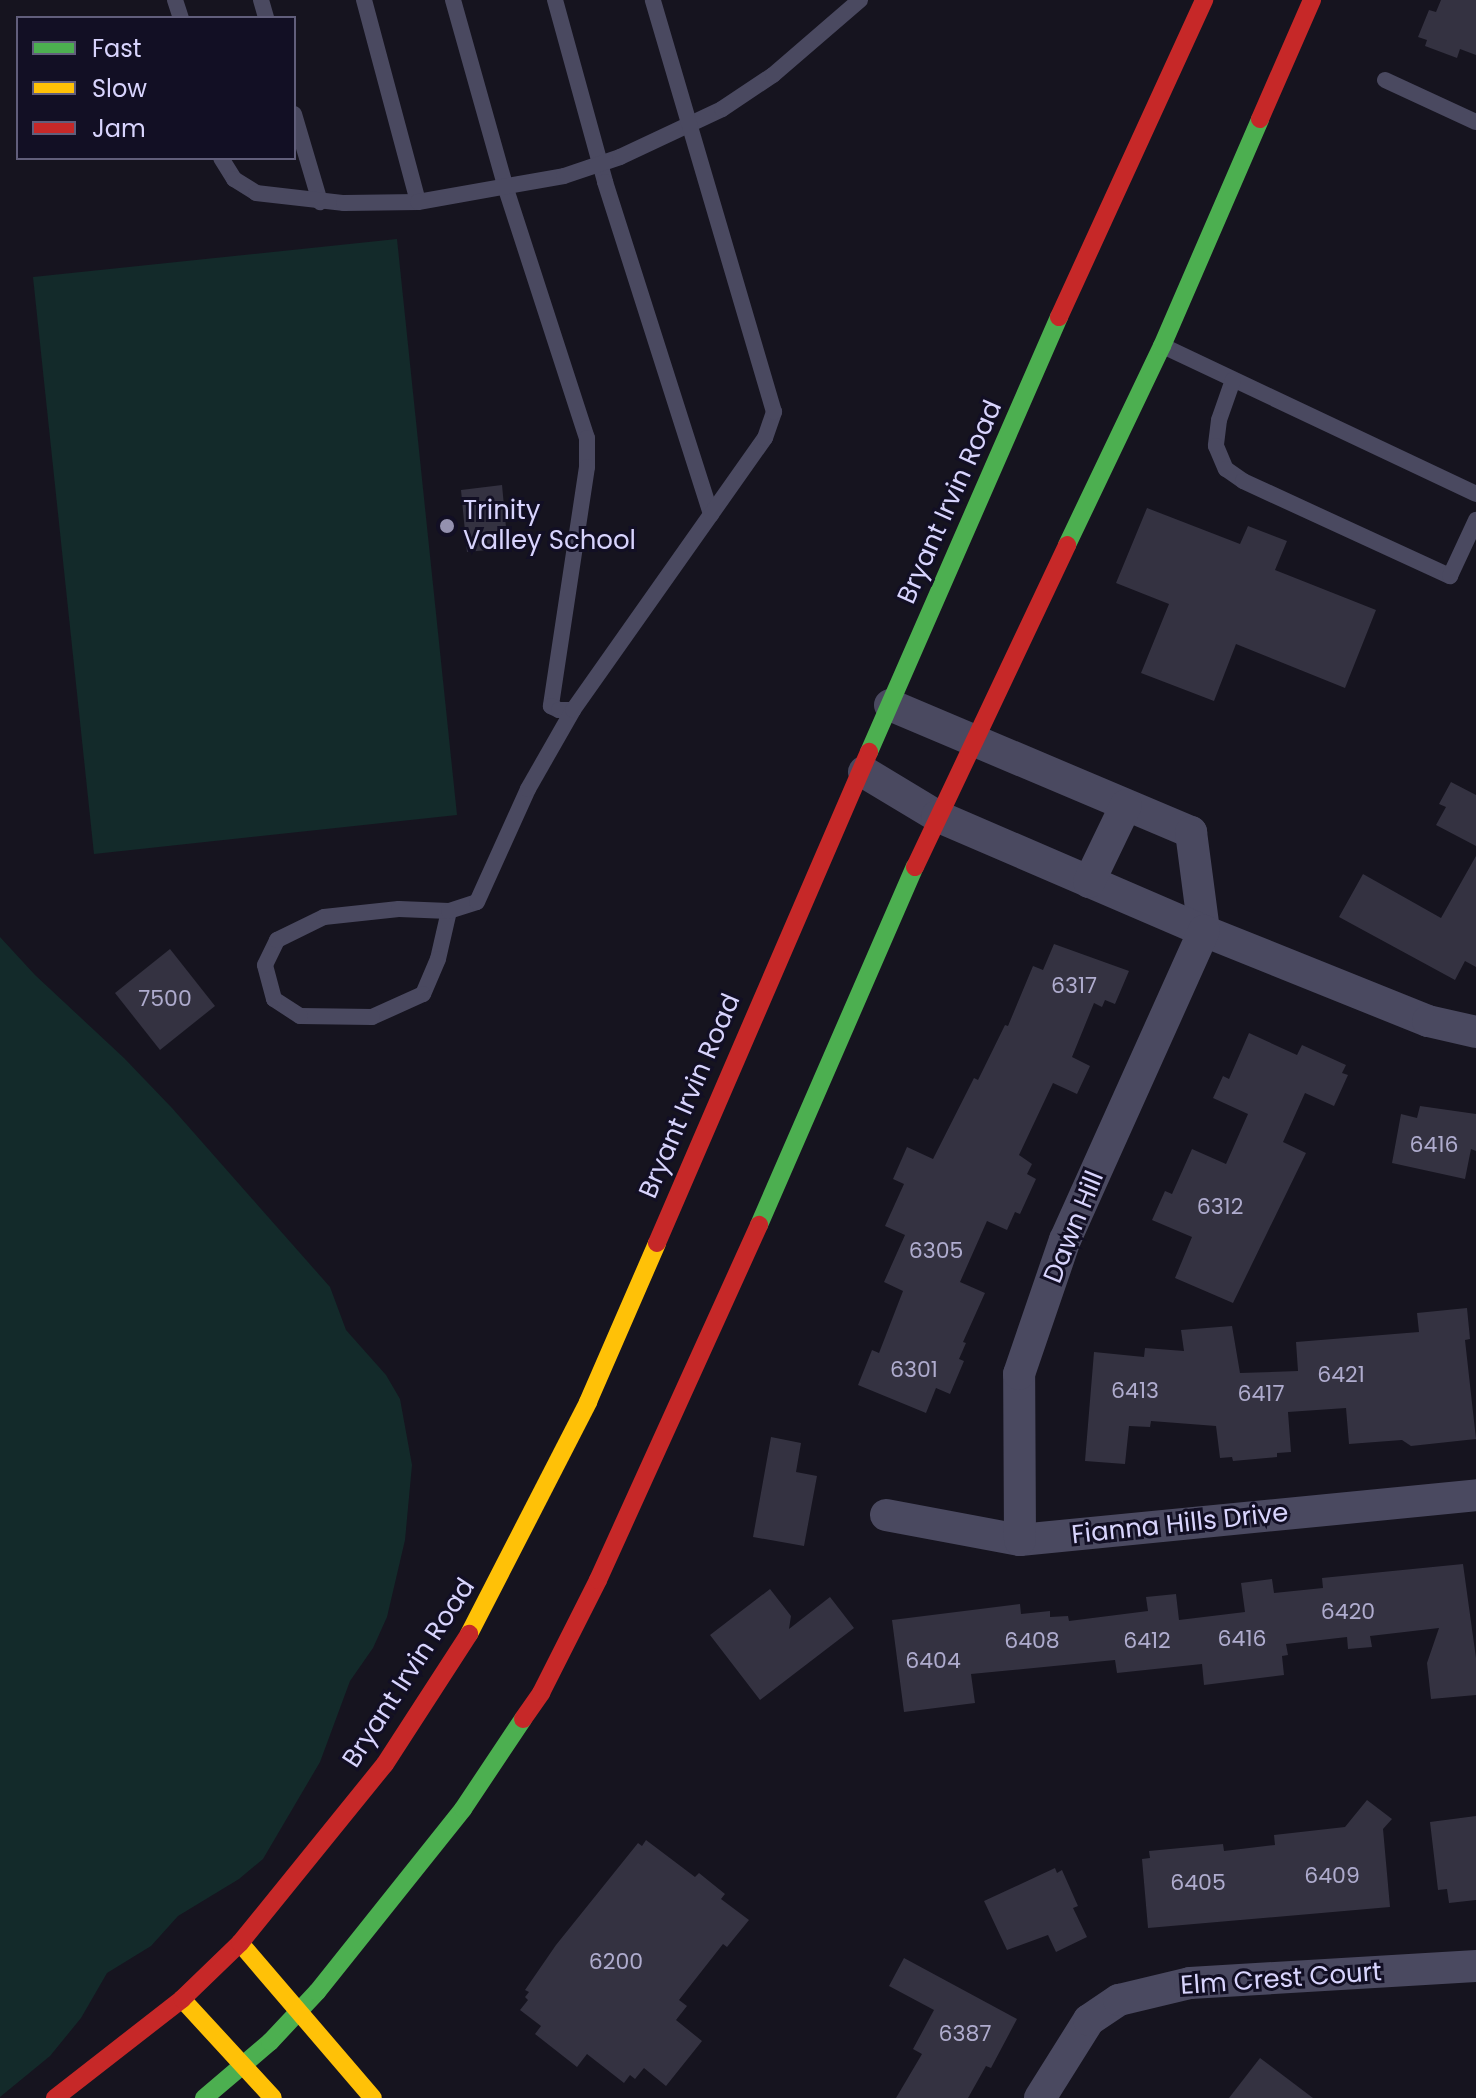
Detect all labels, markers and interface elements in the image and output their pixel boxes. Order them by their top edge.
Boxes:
legend [16,16,296,160]
text: Fast [92,32,142,65]
text: Slow [92,72,147,105]
text: Jam [92,112,146,145]
street label: Bryant Irvin Road [891,396,1009,608]
place label: Trinity Valley School [463,495,636,556]
marker: Trinity Valley School [438,517,456,535]
house number: 6317 [1051,973,1097,999]
house number: 7500 [138,986,192,1012]
street label: Bryant Irvin Road [633,989,747,1203]
house number: 6416 [1410,1132,1458,1158]
street label: Dawn Hill [1037,1166,1111,1288]
house number: 6312 [1197,1194,1243,1220]
house number: 6305 [909,1238,963,1264]
house number: 6301 [890,1357,938,1383]
house number: 6421 [1317,1362,1365,1388]
house number: 6413 [1111,1378,1159,1404]
house number: 6417 [1238,1381,1284,1407]
street label: Fianna Hills Drive [1070,1497,1290,1551]
street label: Bryant Irvin Road [336,1573,482,1773]
house number: 6420 [1321,1599,1375,1625]
house number: 6416 [1218,1626,1266,1652]
house number: 6408 [1004,1628,1060,1654]
house number: 6412 [1123,1628,1171,1654]
house number: 6404 [905,1648,961,1674]
house number: 6409 [1304,1863,1360,1889]
house number: 6405 [1170,1870,1226,1896]
house number: 6200 [589,1949,643,1975]
street label: Elm Crest Court [1179,1956,1383,2002]
house number: 6387 [939,2021,991,2047]

